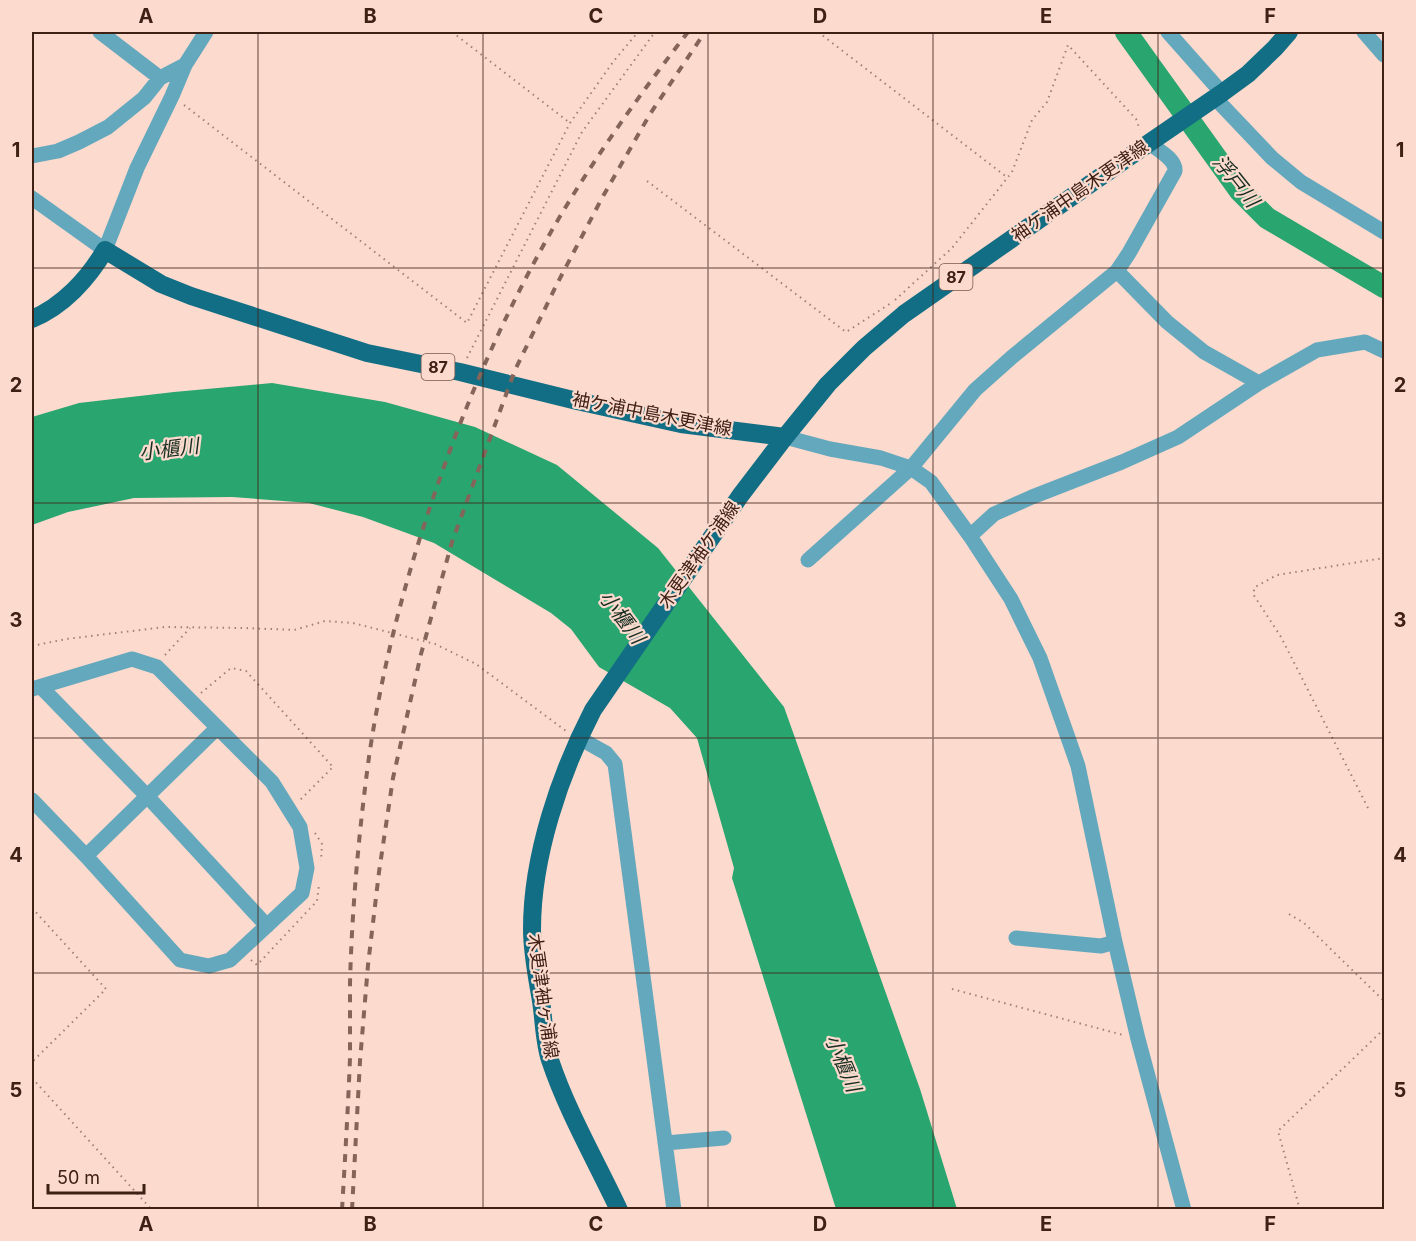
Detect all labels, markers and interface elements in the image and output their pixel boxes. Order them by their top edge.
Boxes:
text: A [139,4,154,28]
text: B [363,4,377,28]
text: C [589,4,603,28]
text: D [813,4,827,28]
text: E [1040,4,1052,28]
text: F [1264,4,1276,28]
street label: 袖ケ浦中島木更津線 [1007,136,1152,246]
text: 1 [12,138,20,162]
text: 1 [1396,138,1404,162]
water label: 浮戸川 [1208,150,1265,213]
road number: 87 [940,264,972,290]
road number: 87 [422,354,454,380]
text: 2 [10,373,22,397]
text: 2 [1394,373,1406,397]
street label: 袖ケ浦中島木更津線 [571,388,734,439]
water label: 小櫃川 [138,433,202,465]
street label: 木更津袖ケ浦線 [654,497,743,612]
water label: 小櫃川 [594,586,651,650]
text: 3 [10,608,22,632]
text: 3 [1394,608,1406,632]
text: 4 [9,843,23,867]
text: 4 [1393,843,1407,867]
street label: 木更津袖ヶ浦線 [524,932,563,1060]
water label: 小櫃川 [820,1031,867,1097]
text: 5 [10,1078,22,1102]
text: 5 [1394,1078,1406,1102]
scale bar [48,1157,144,1195]
text: 50 m [57,1167,100,1188]
text: A [139,1212,154,1236]
text: B [363,1212,377,1236]
text: C [589,1212,603,1236]
text: D [813,1212,827,1236]
text: E [1040,1212,1052,1236]
text: F [1264,1212,1276,1236]

